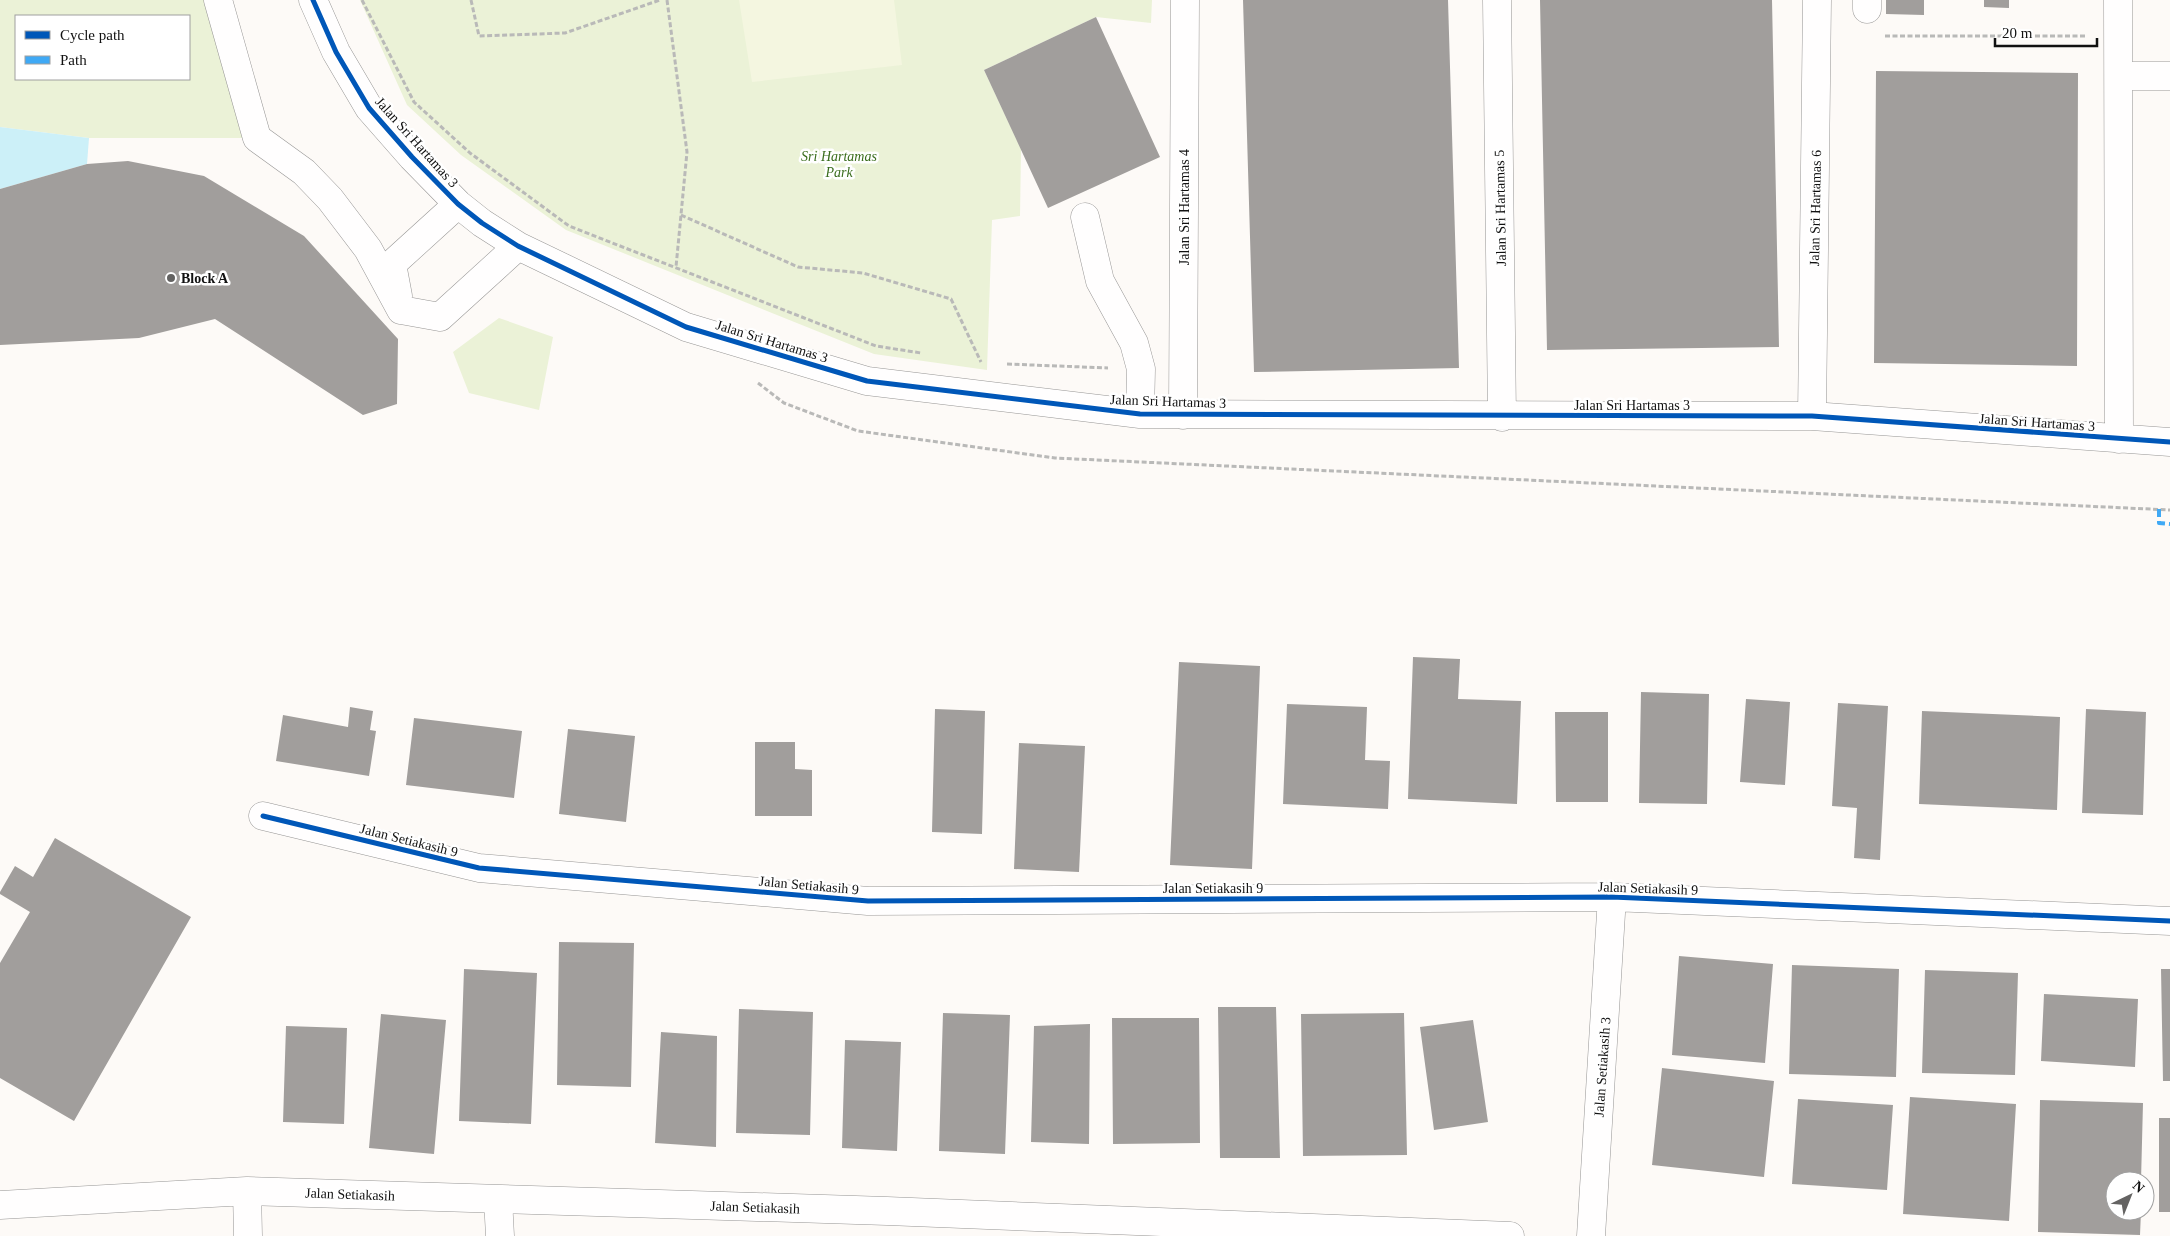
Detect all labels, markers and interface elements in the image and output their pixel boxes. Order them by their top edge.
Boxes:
legend [15,15,190,80]
scale bar [1995,15,2098,47]
text: 20 m [2002,25,2033,41]
text: Cycle path [60,27,125,43]
text: Path [60,52,87,68]
street label: Jalan Sri Hartamas 3 [372,94,461,191]
park label: Sri Hartamas Park [801,149,877,180]
street label: Jalan Sri Hartamas 4 [1177,149,1192,265]
street label: Jalan Sri Hartamas 5 [1492,150,1509,266]
street label: Jalan Sri Hartamas 6 [1807,150,1824,266]
place label: Block A [181,271,229,286]
marker: Block A [165,272,177,284]
street label: Jalan Sri Hartamas 3 [714,317,830,366]
street label: Jalan Sri Hartamas 3 [1110,392,1226,411]
street label: Jalan Sri Hartamas 3 [1574,398,1690,413]
street label: Jalan Sri Hartamas 3 [1978,411,2095,434]
street label: Jalan Setiakasih 9 [358,821,459,860]
street label: Jalan Setiakasih 9 [758,874,860,897]
street label: Jalan Setiakasih 9 [1598,879,1698,898]
street label: Jalan Setiakasih 9 [1163,881,1263,896]
street label: Jalan Setiakasih 3 [1592,1016,1613,1118]
north arrow [2105,1171,2155,1221]
text: N [2130,1178,2147,1196]
street label: Jalan Setiakasih [305,1185,395,1204]
street label: Jalan Setiakasih [710,1198,800,1217]

